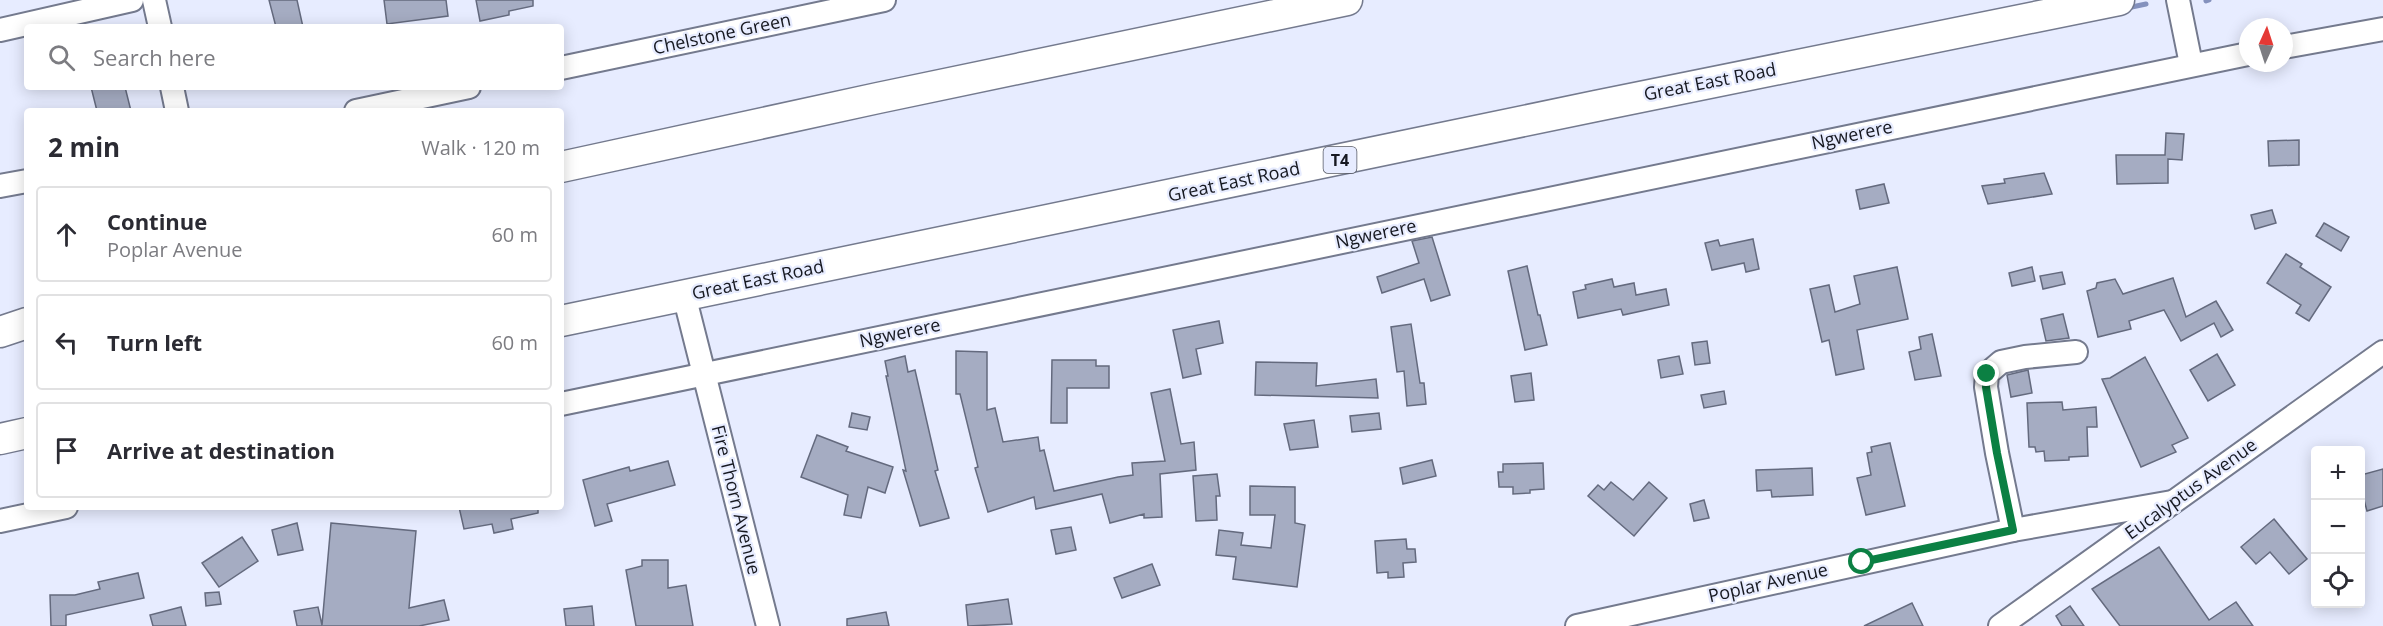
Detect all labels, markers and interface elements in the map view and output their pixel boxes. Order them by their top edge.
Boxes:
street label: Chelstone Green [651,7,793,59]
north arrow [2239,18,2293,72]
search box [24,24,564,90]
icon: search [45,41,78,74]
text: Search here [93,42,216,72]
street label: Great East Road [1642,56,1778,106]
street label: Ngwerere [1809,114,1895,154]
text: 2 min [48,129,120,165]
text: Walk · 120 m [421,134,540,161]
road number: T4 [1324,147,1356,173]
street label: Great East Road [1166,155,1302,207]
text: Continue [107,206,207,236]
street label: Ngwerere [1333,213,1419,253]
icon: ahead [50,218,83,251]
text: 60 m [491,221,538,248]
text: Poplar Avenue [107,236,242,263]
street label: Great East Road [690,253,826,305]
street label: Ngwerere [857,312,943,352]
icon: left [50,326,83,359]
text: Turn left [107,327,202,357]
text: 60 m [491,329,538,356]
route end [1973,360,1999,386]
street label: Fire Thorn Avenue [707,422,767,577]
street label: Eucalyptus Avenue [2120,432,2261,544]
icon: arrive [50,434,83,467]
text: Arrive at destination [107,435,335,465]
map controls [2311,446,2365,608]
button: + [2311,446,2365,500]
button: − [2311,500,2365,554]
route start [1848,548,1874,574]
button: locate [2311,554,2365,608]
street label: Poplar Avenue [1706,557,1830,607]

